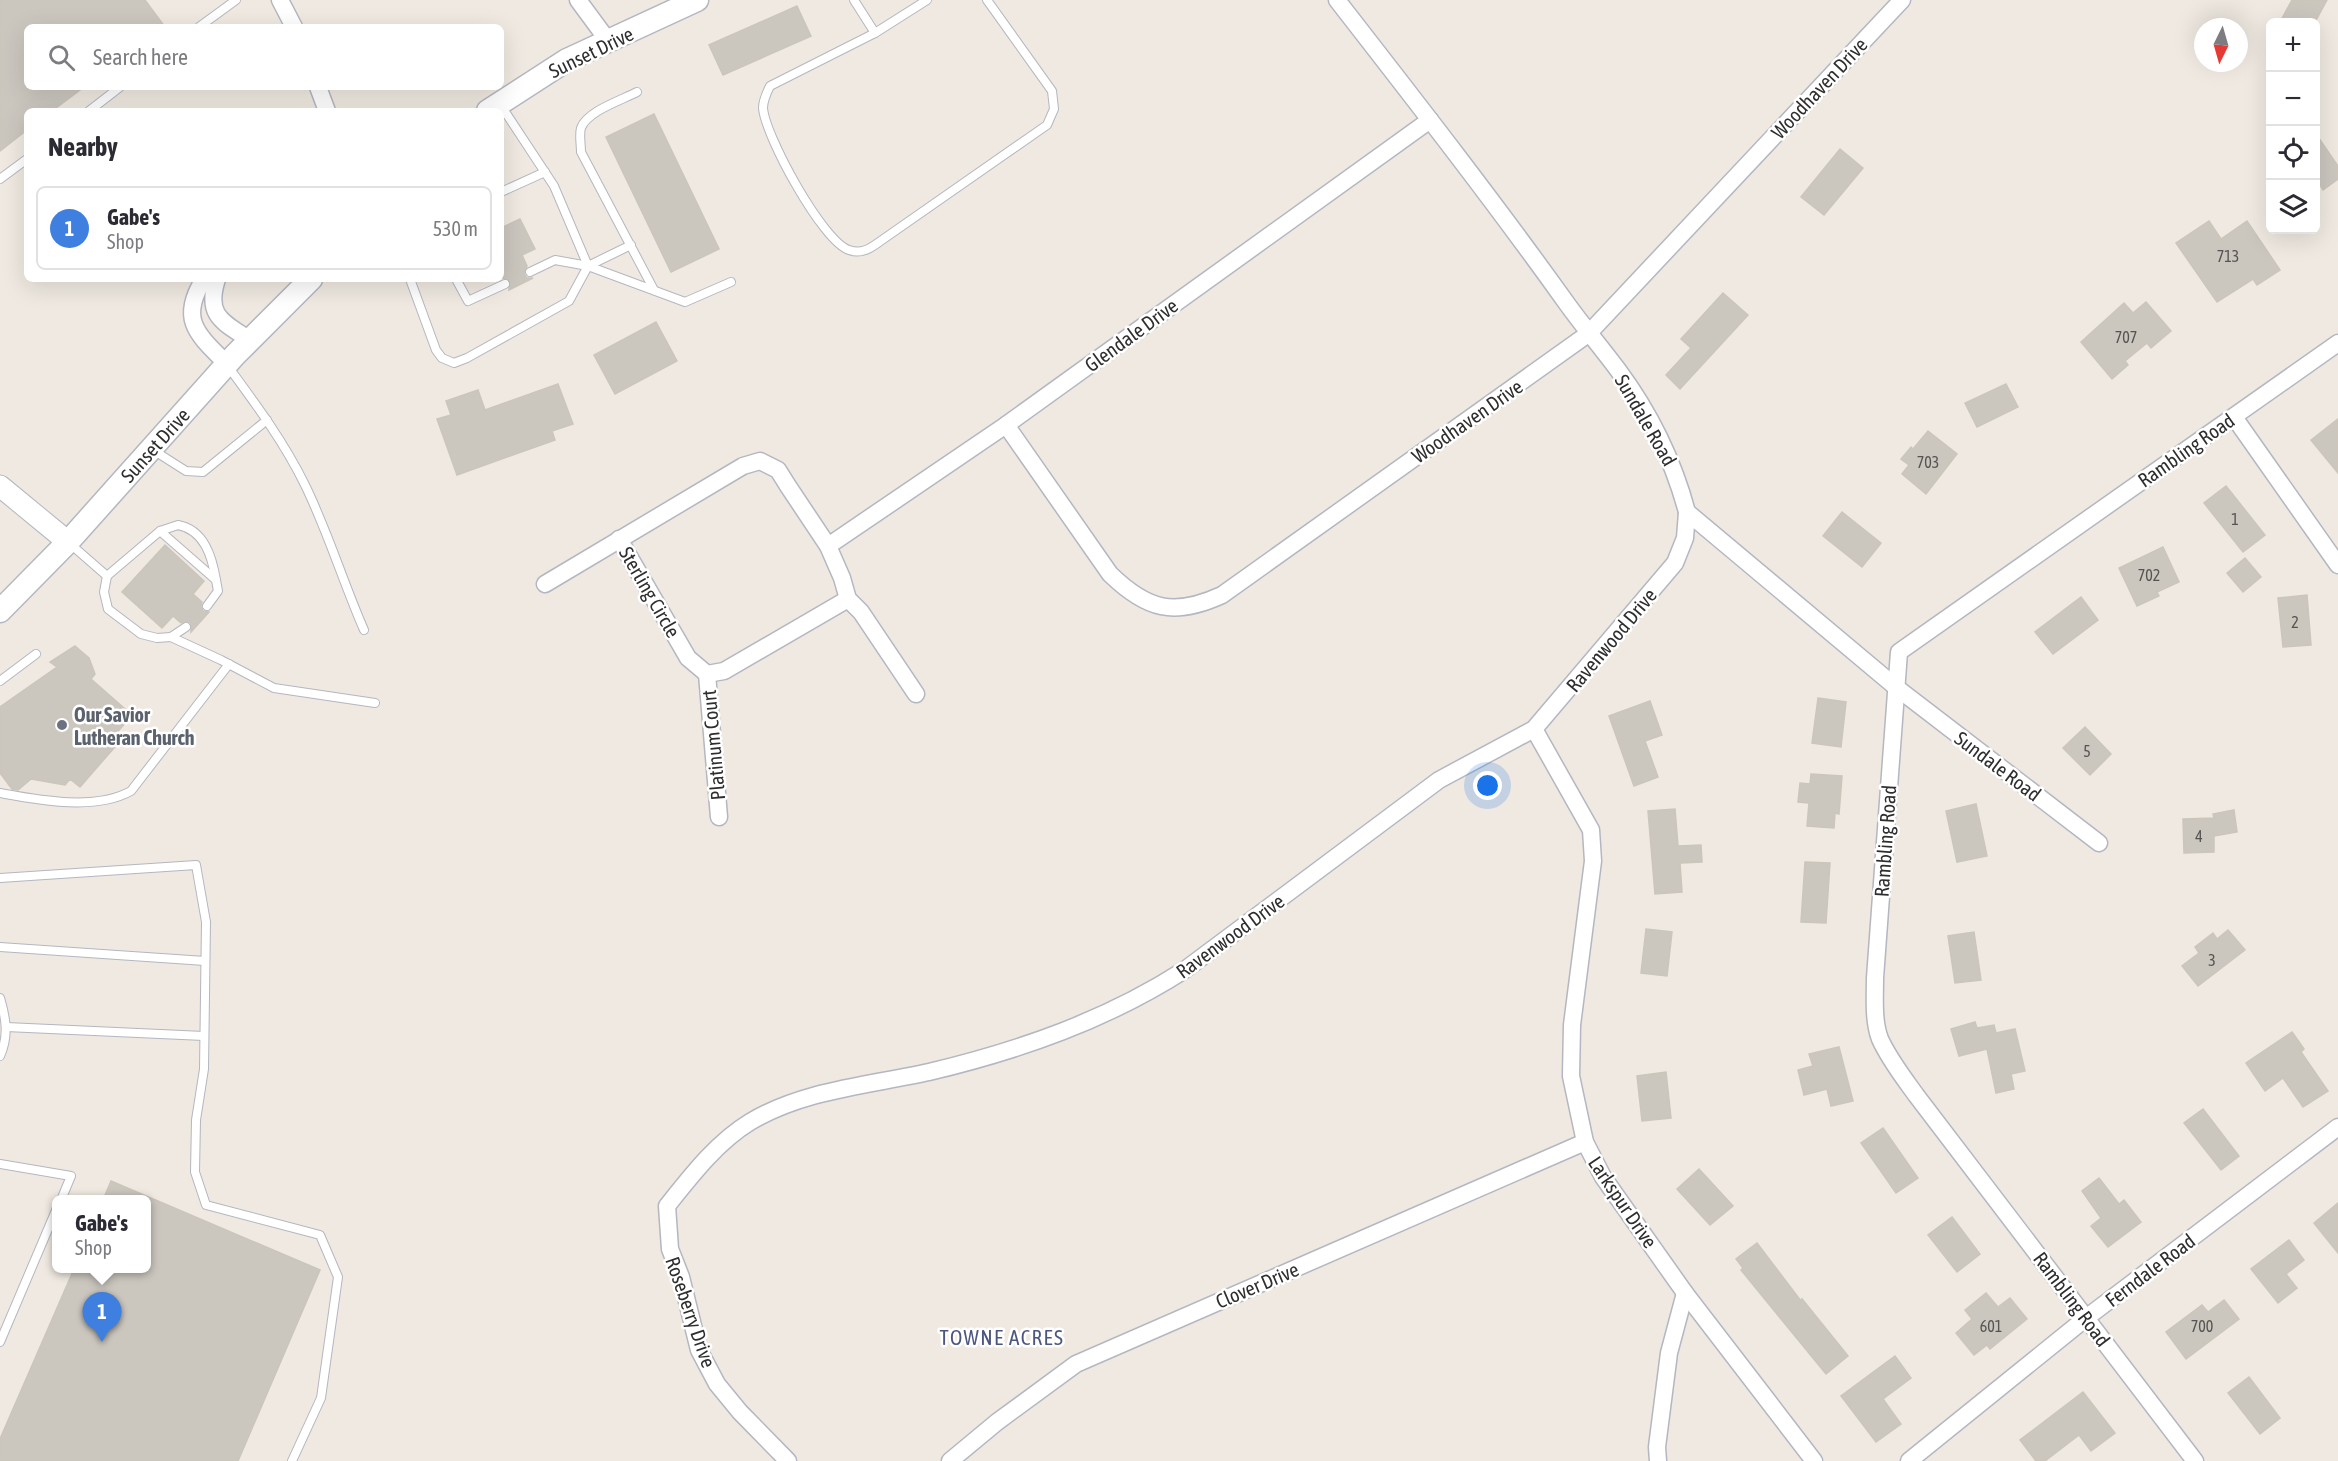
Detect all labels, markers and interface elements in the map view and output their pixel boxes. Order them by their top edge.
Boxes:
north arrow [2194,18,2248,72]
map controls [2266,18,2320,234]
button: + [2266,18,2320,72]
street label: Sunset Drive [545,22,637,82]
search box [24,24,504,90]
street label: Woodhaven Drive [1766,33,1872,143]
icon: search [45,41,78,74]
text: Search here [93,44,188,70]
button: − [2266,72,2320,126]
button: locate [2266,126,2320,180]
text: Nearby [48,132,118,162]
button: layers [2266,180,2320,234]
text: Gabe's [107,204,160,230]
text: 1 [65,217,74,240]
text: 530 m [433,217,478,240]
text: Shop [107,230,144,253]
house number: 713 [2217,247,2239,265]
street label: Glendale Drive [1080,294,1182,376]
house number: 707 [2115,328,2137,346]
street label: Sundale Road [1611,370,1681,470]
street label: Woodhaven Drive [1407,374,1527,468]
street label: Sunset Drive [116,403,194,487]
street label: Rambling Road [2133,408,2239,492]
house number: 703 [1917,453,1939,471]
house number: 1 [2231,510,2239,528]
street label: Sterling Circle [615,543,685,641]
house number: 702 [2138,566,2160,584]
street label: Ravenwood Drive [1561,584,1661,696]
house number: 2 [2291,613,2299,631]
street label: Platinum Court [697,689,729,801]
place label: Our Savior Lutheran Church [74,703,195,749]
marker: Our Savior Lutheran Church [55,718,69,732]
street label: Sundale Road [1950,726,2046,806]
house number: 5 [2083,742,2091,760]
your location [1473,771,1502,800]
street label: Rambling Road [1870,784,1900,898]
house number: 4 [2195,827,2203,845]
street label: Ravenwood Drive [1172,889,1288,983]
house number: 3 [2208,951,2216,969]
street label: Larkspur Drive [1584,1152,1662,1252]
popup [52,1195,151,1273]
text: Gabe's [75,1210,128,1236]
street label: Ferndale Road [2101,1229,2199,1311]
text: Shop [75,1236,112,1259]
street label: Rambling Road [2029,1247,2115,1351]
street label: Roseberry Drive [661,1254,721,1370]
street label: Clover Drive [1212,1257,1302,1313]
pin: 1 [82,1292,122,1342]
house number: 601 [1980,1317,2002,1335]
house number: 700 [2191,1317,2213,1335]
district label: TOWNE ACRES [940,1325,1064,1349]

